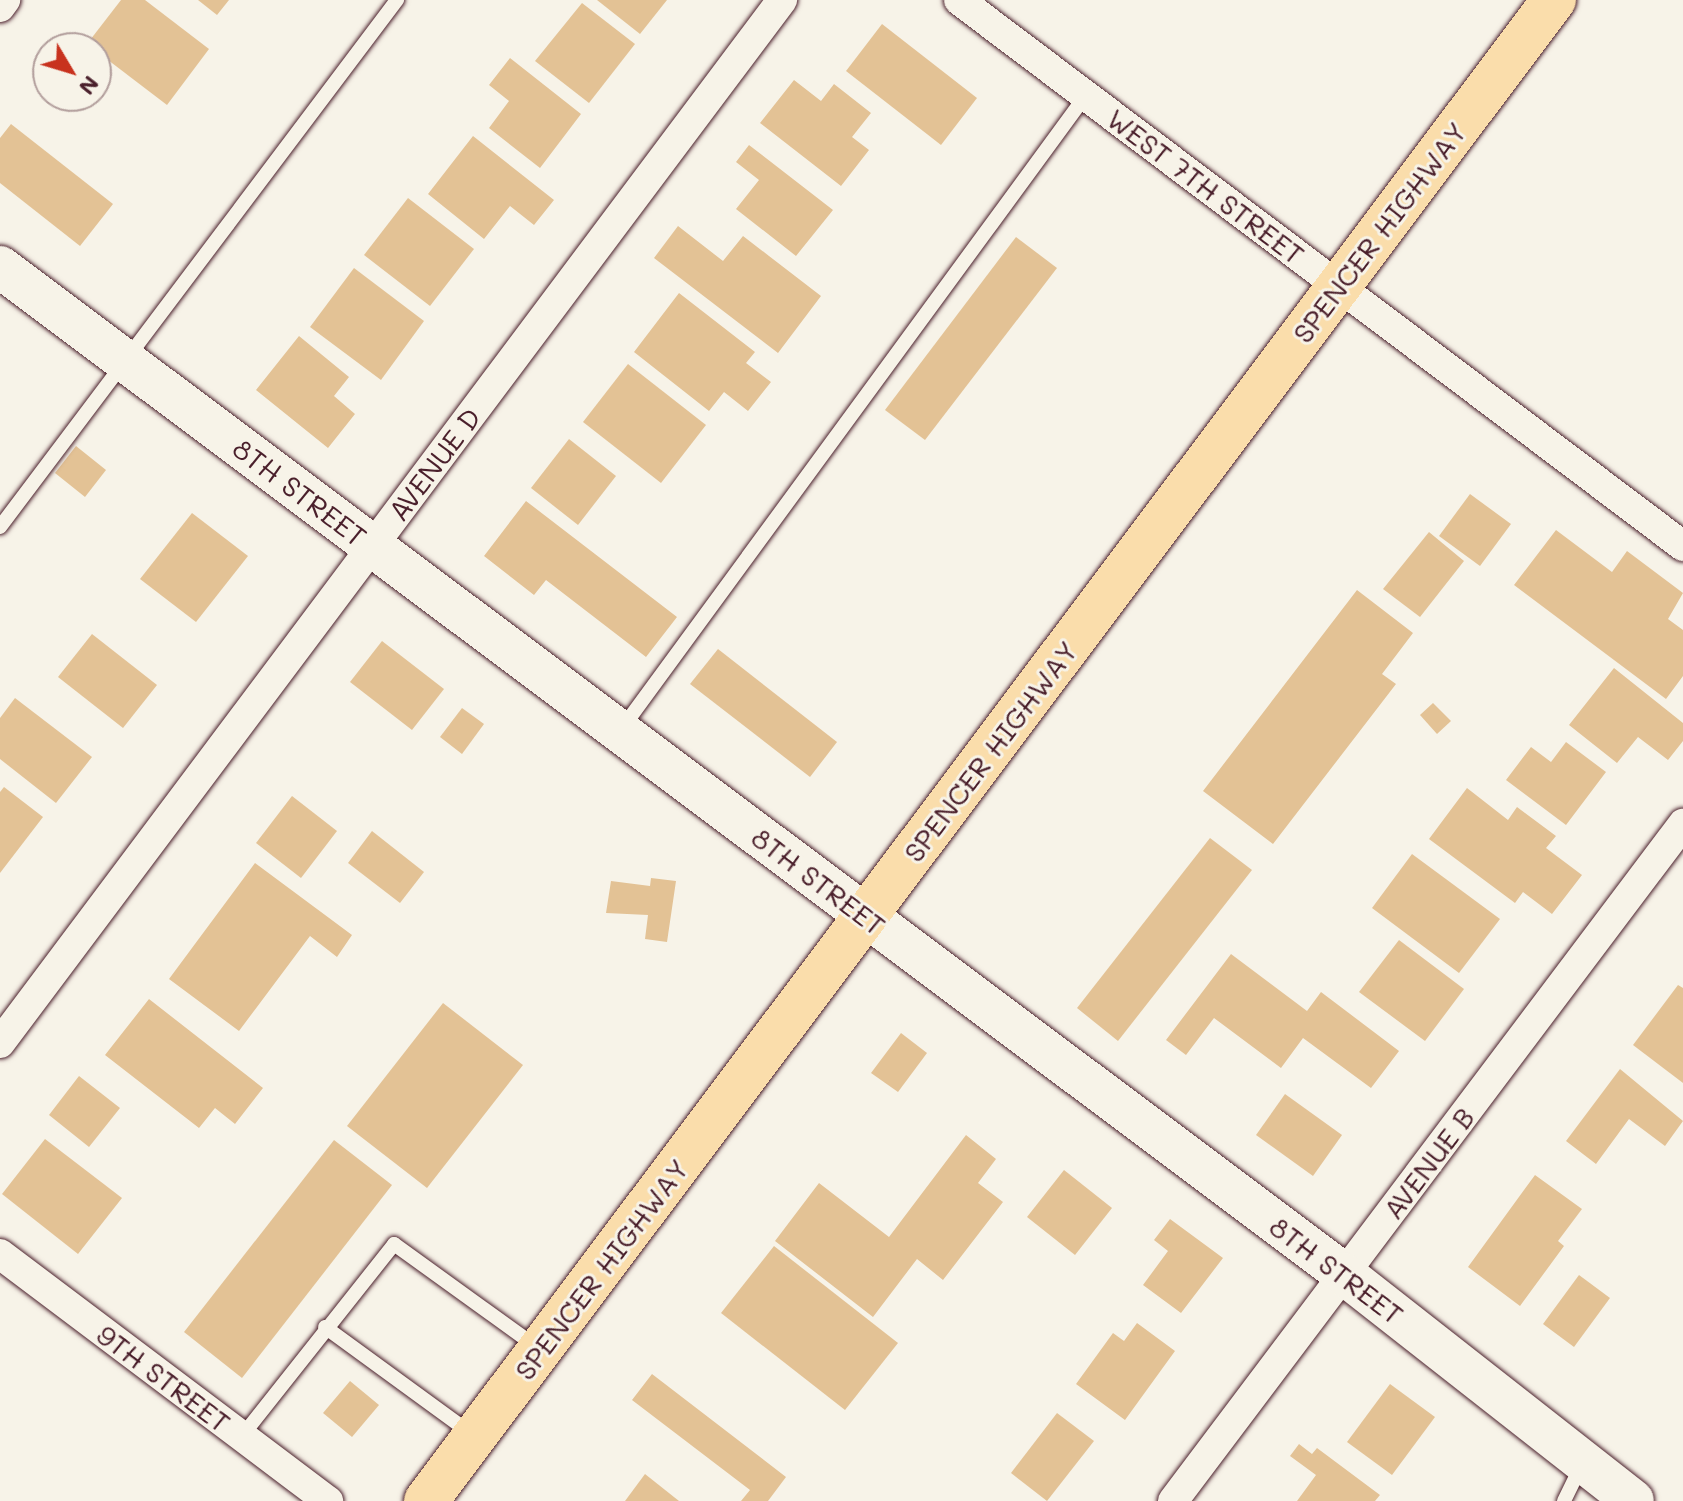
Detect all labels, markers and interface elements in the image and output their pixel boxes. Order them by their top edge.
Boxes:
north arrow [32,32,112,112]
text: N [73,70,106,101]
street label: WEST 7TH STREET [1101,101,1311,271]
street label: SPENCER HIGHWAY [1285,115,1473,349]
street label: AVENUE D [381,401,487,527]
street label: 8TH STREET [227,431,373,553]
street label: SPENCER HIGHWAY [896,634,1084,868]
street label: 8TH STREET [746,820,892,942]
street label: AVENUE B [1375,1101,1481,1225]
street label: SPENCER HIGHWAY [507,1152,695,1386]
street label: 8TH STREET [1264,1209,1410,1331]
street label: 9TH STREET [91,1317,237,1439]

